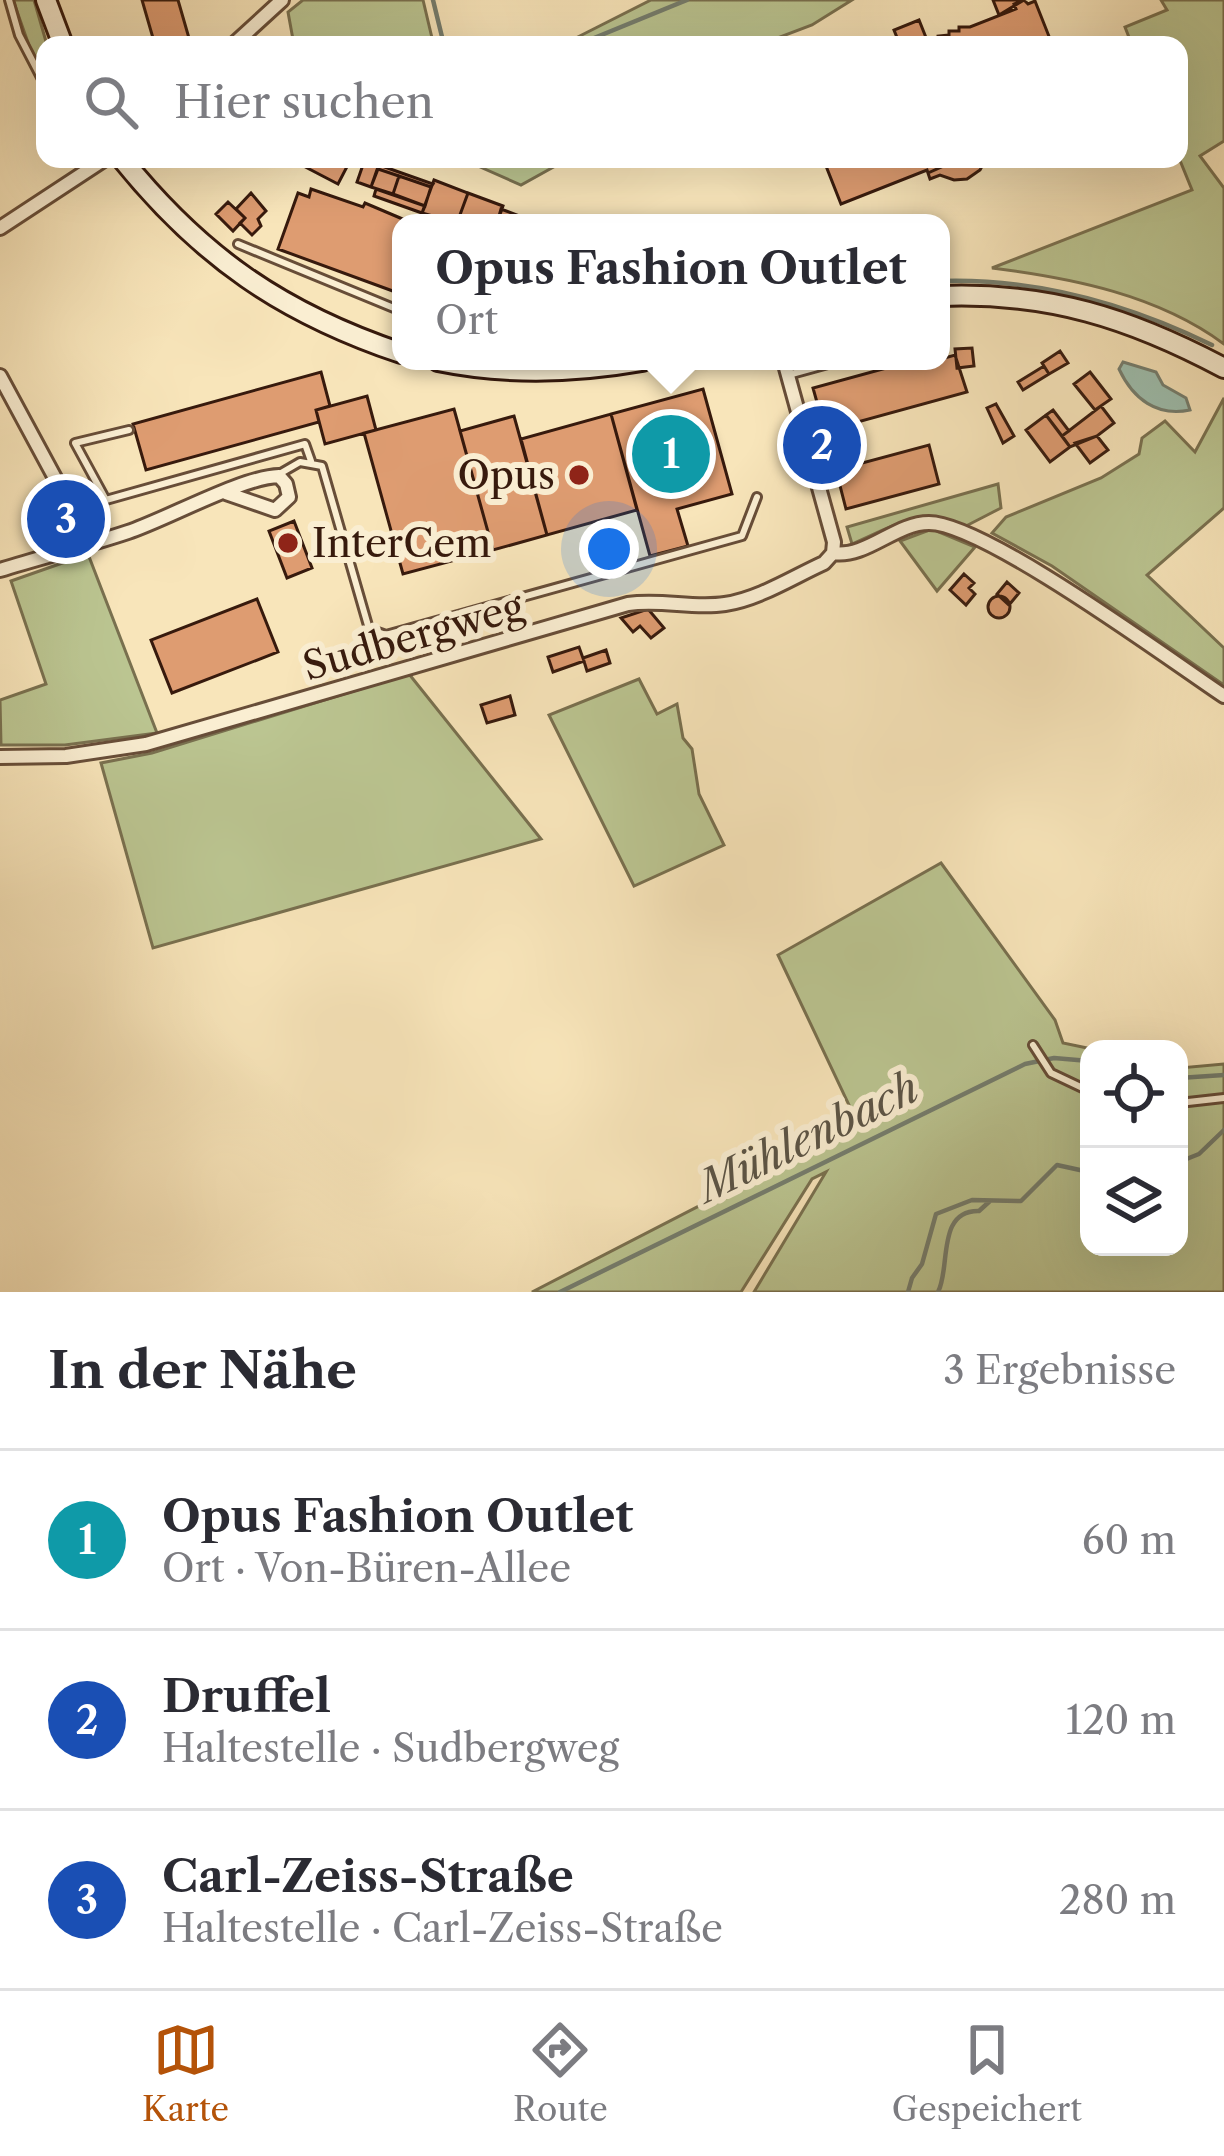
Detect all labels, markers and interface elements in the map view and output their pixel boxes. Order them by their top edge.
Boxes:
search box [36,36,1188,168]
icon: search [78,69,144,135]
text: Hier suchen [174,74,434,130]
popup [392,214,950,370]
text: Opus Fashion Outlet [435,240,907,296]
text: Ort [435,296,498,344]
pin: 2 [783,400,861,490]
pin: 1 [632,409,710,499]
place label: Opus [458,451,555,499]
marker: Opus [566,462,592,488]
pin: 3 [27,474,105,564]
place label: InterCem [312,519,491,567]
your location [579,519,639,579]
marker: InterCem [275,530,301,556]
street label: Sudbergweg [297,582,529,690]
map controls [1080,1040,1188,1256]
button: locate [1080,1040,1188,1148]
water label: Mühlenbach [685,1061,927,1215]
button: layers [1080,1148,1188,1256]
text: In der Nähe [48,1339,357,1401]
text: 3 Ergebnisse [943,1346,1176,1394]
text: Opus Fashion Outlet [162,1488,633,1544]
text: 1 [78,1516,96,1564]
text: 60 m [1082,1516,1176,1564]
text: Ort · Von-Büren-Allee [162,1544,571,1592]
text: Druffel [162,1668,331,1724]
text: 2 [75,1696,99,1744]
text: 120 m [1066,1696,1176,1744]
text: Haltestelle · Sudbergweg [162,1724,619,1772]
text: Carl-Zeiss-Straße [162,1848,574,1904]
text: 3 [76,1876,98,1924]
text: 280 m [1059,1876,1176,1924]
text: Haltestelle · Carl-Zeiss-Straße [162,1904,723,1952]
tab: Karte [142,2017,229,2130]
tab: Route [513,2017,608,2130]
tab: Gespeichert [892,2017,1082,2130]

